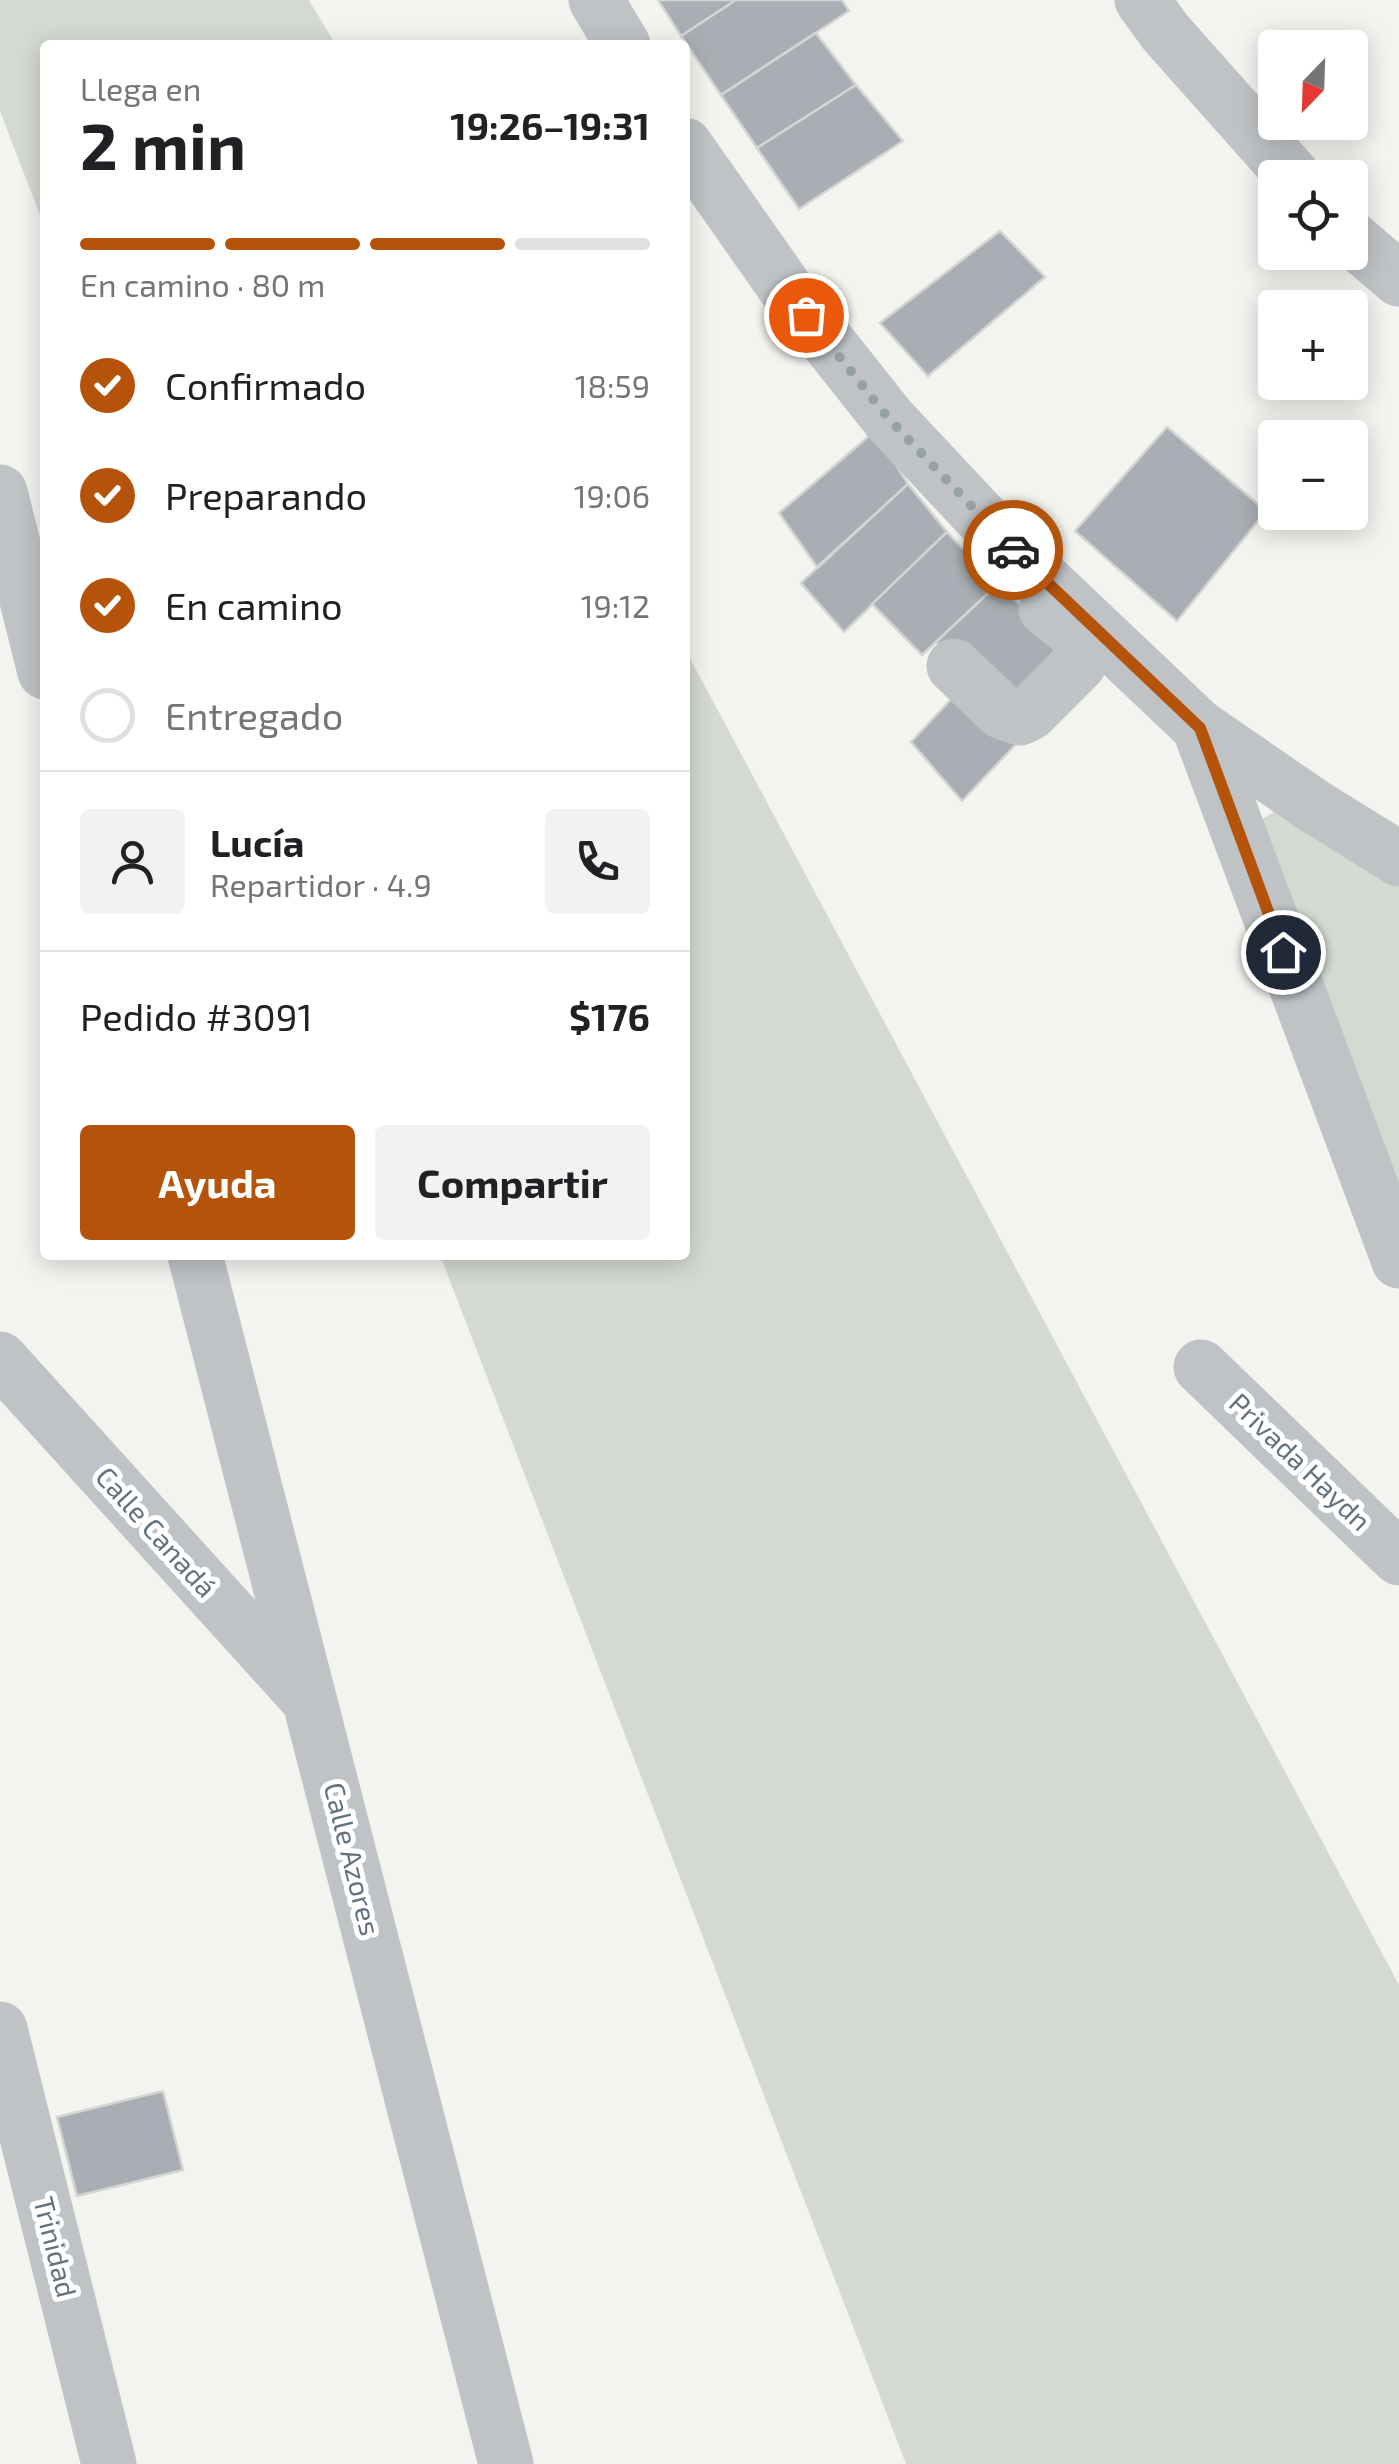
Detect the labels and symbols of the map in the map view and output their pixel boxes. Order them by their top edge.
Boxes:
north arrow [1258,30,1368,140]
pin [764,273,849,358]
courier [963,500,1063,600]
pin [1241,910,1326,995]
street label: Privada Haydn [1223,1385,1379,1537]
street label: Calle Canadá [89,1459,224,1604]
street label: Calle Azores [318,1779,388,1939]
street label: Trinidad [27,2193,85,2301]

